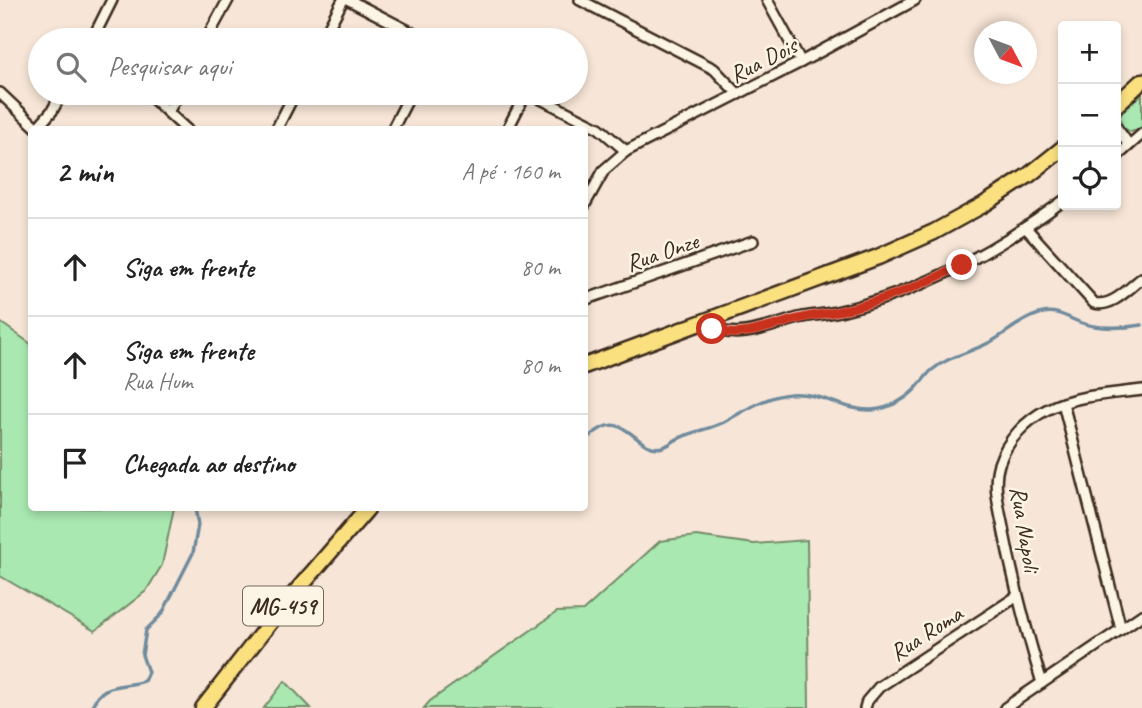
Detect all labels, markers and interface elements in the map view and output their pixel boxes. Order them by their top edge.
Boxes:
north arrow [974,21,1037,84]
map controls [1058,21,1121,210]
button: + [1058,21,1121,84]
search box [28,28,588,105]
street label: Rua Dois [724,29,804,90]
icon: search [52,48,90,86]
text: Pesquisar aqui [108,50,232,83]
button: − [1058,84,1121,147]
button: locate [1058,147,1121,210]
text: 2 min [56,153,113,191]
text: A pé · 160 m [462,157,560,186]
street label: Rua Onze [622,225,704,278]
icon: ahead [56,248,94,286]
route end [946,249,977,280]
text: Siga em frente [123,251,254,284]
text: 80 m [521,253,560,282]
route start [696,313,727,344]
text: Siga em frente [123,334,254,367]
icon: ahead [56,346,94,384]
text: 80 m [521,351,560,380]
text: Rua Hum [123,367,192,396]
icon: arrive [56,444,94,482]
text: Chegada ao destino [123,447,295,480]
street label: Rua Napoli [1003,484,1047,576]
road number: MG-459 [243,586,323,626]
street label: Rua Roma [884,598,969,668]

